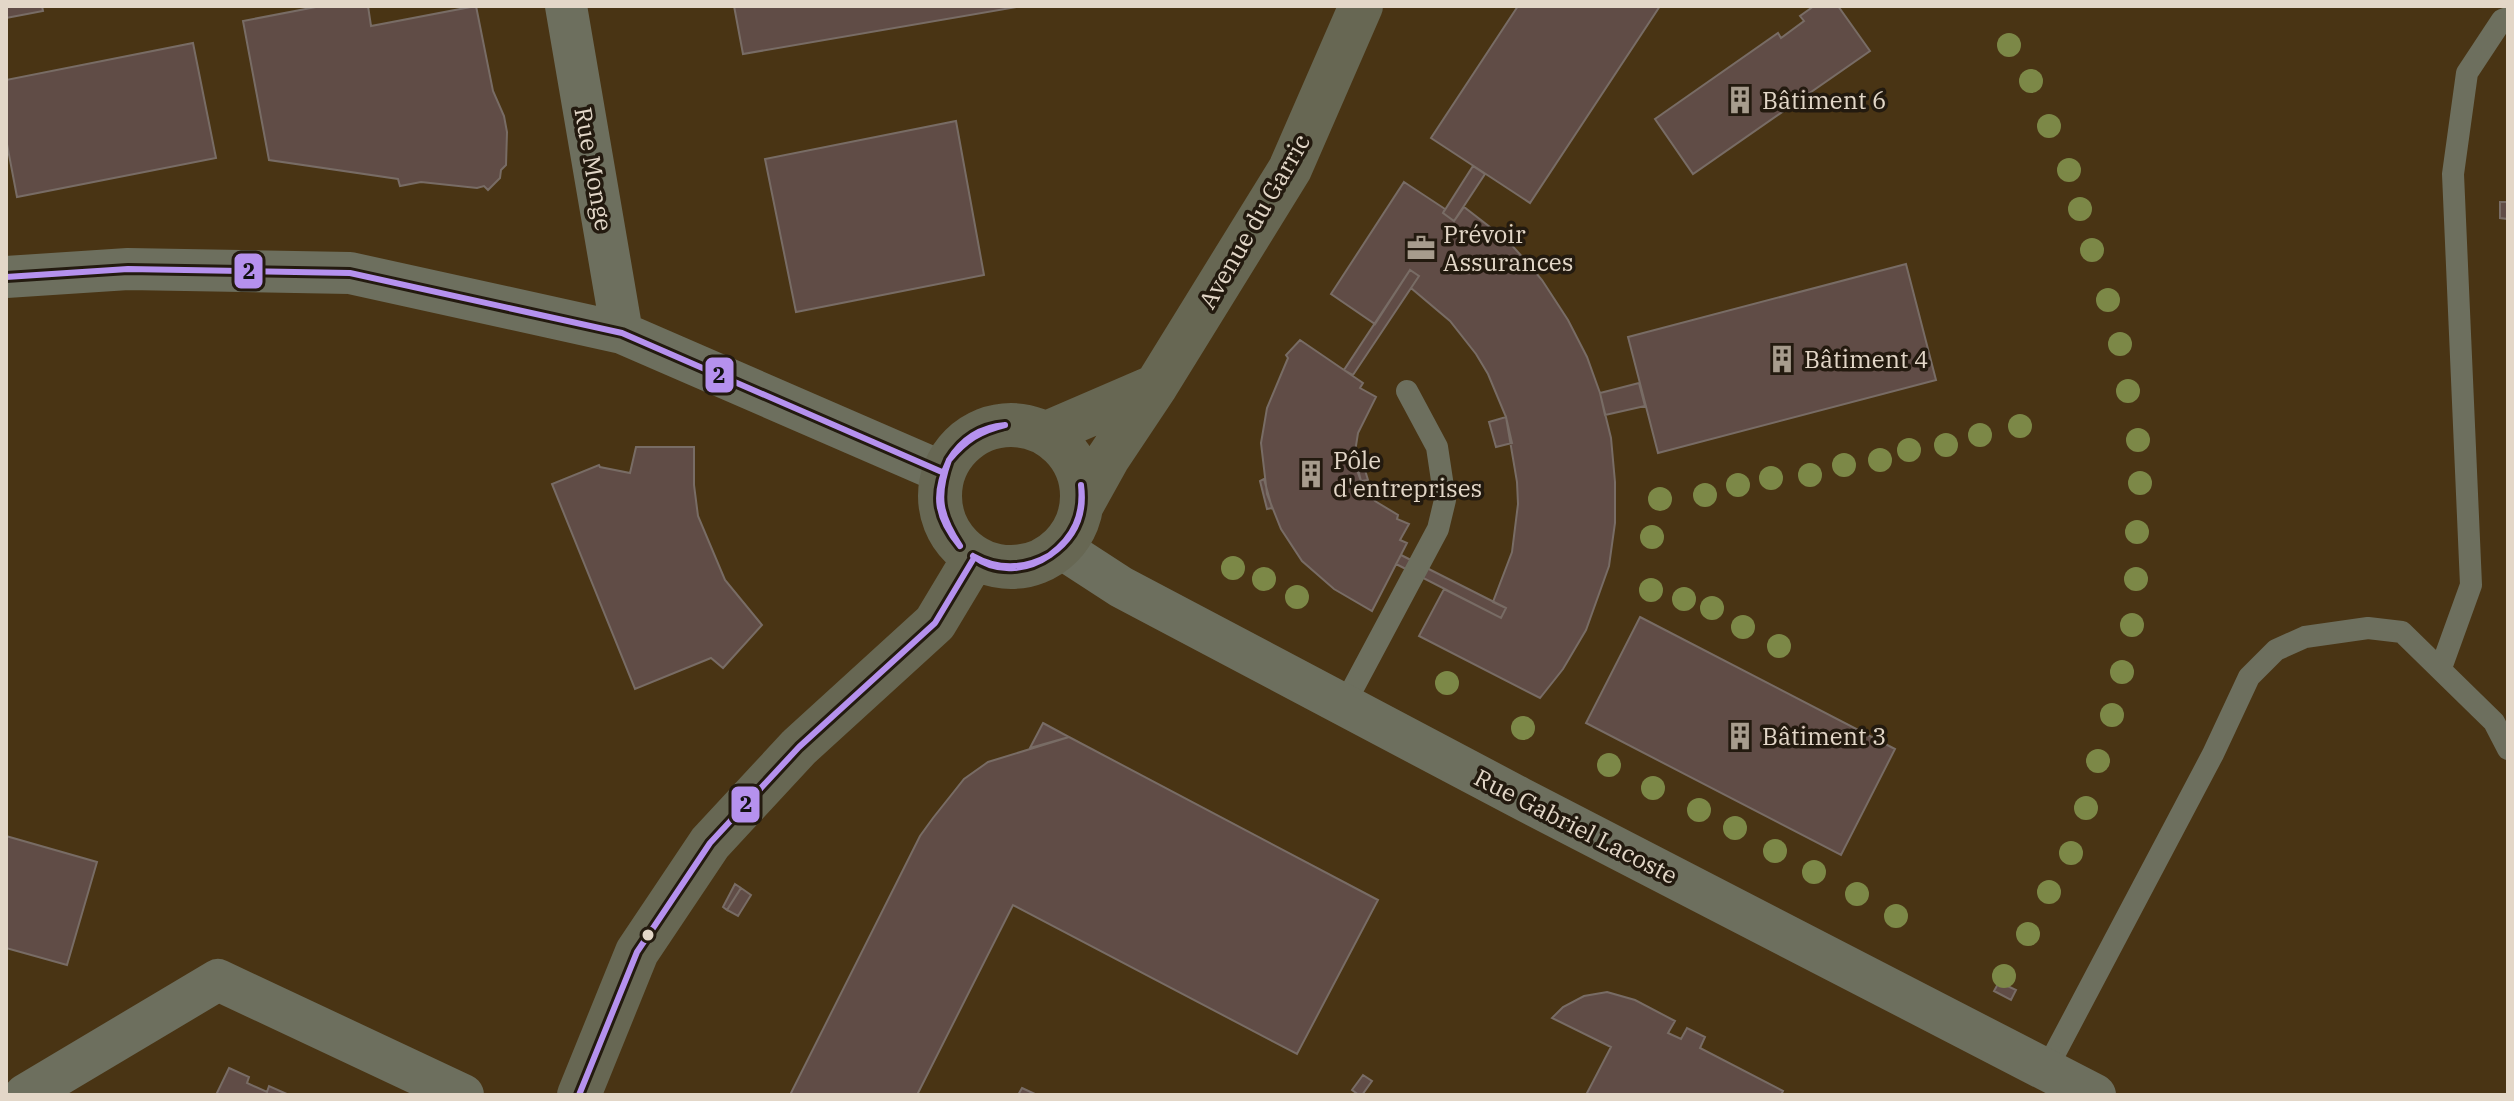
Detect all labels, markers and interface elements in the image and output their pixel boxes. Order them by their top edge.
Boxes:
place label: Bâtiment 6 [1762,84,1887,116]
building icon: Bâtiment 6 [1725,85,1755,115]
street label: Rue Monge [567,105,621,233]
street label: Avenue du Garric [1191,128,1317,314]
place label: Prévoir Assurances [1443,218,1573,278]
office icon: Prévoir Assurances [1406,233,1436,263]
line badge: 2 [233,252,264,290]
text: 2 [242,256,256,285]
place label: Bâtiment 4 [1804,343,1929,375]
building icon: Bâtiment 4 [1767,344,1797,374]
line badge: 2 [704,356,735,394]
text: 2 [712,360,726,389]
place label: Pôle d'entreprises [1333,444,1482,504]
building icon: Pôle d'entreprises [1296,459,1326,489]
place label: Bâtiment 3 [1762,720,1887,752]
building icon: Bâtiment 3 [1725,721,1755,751]
street label: Rue Gabriel Lacoste [1469,761,1683,891]
line badge: 2 [730,785,761,824]
text: 2 [739,789,753,818]
unlabelled marker [640,927,656,943]

